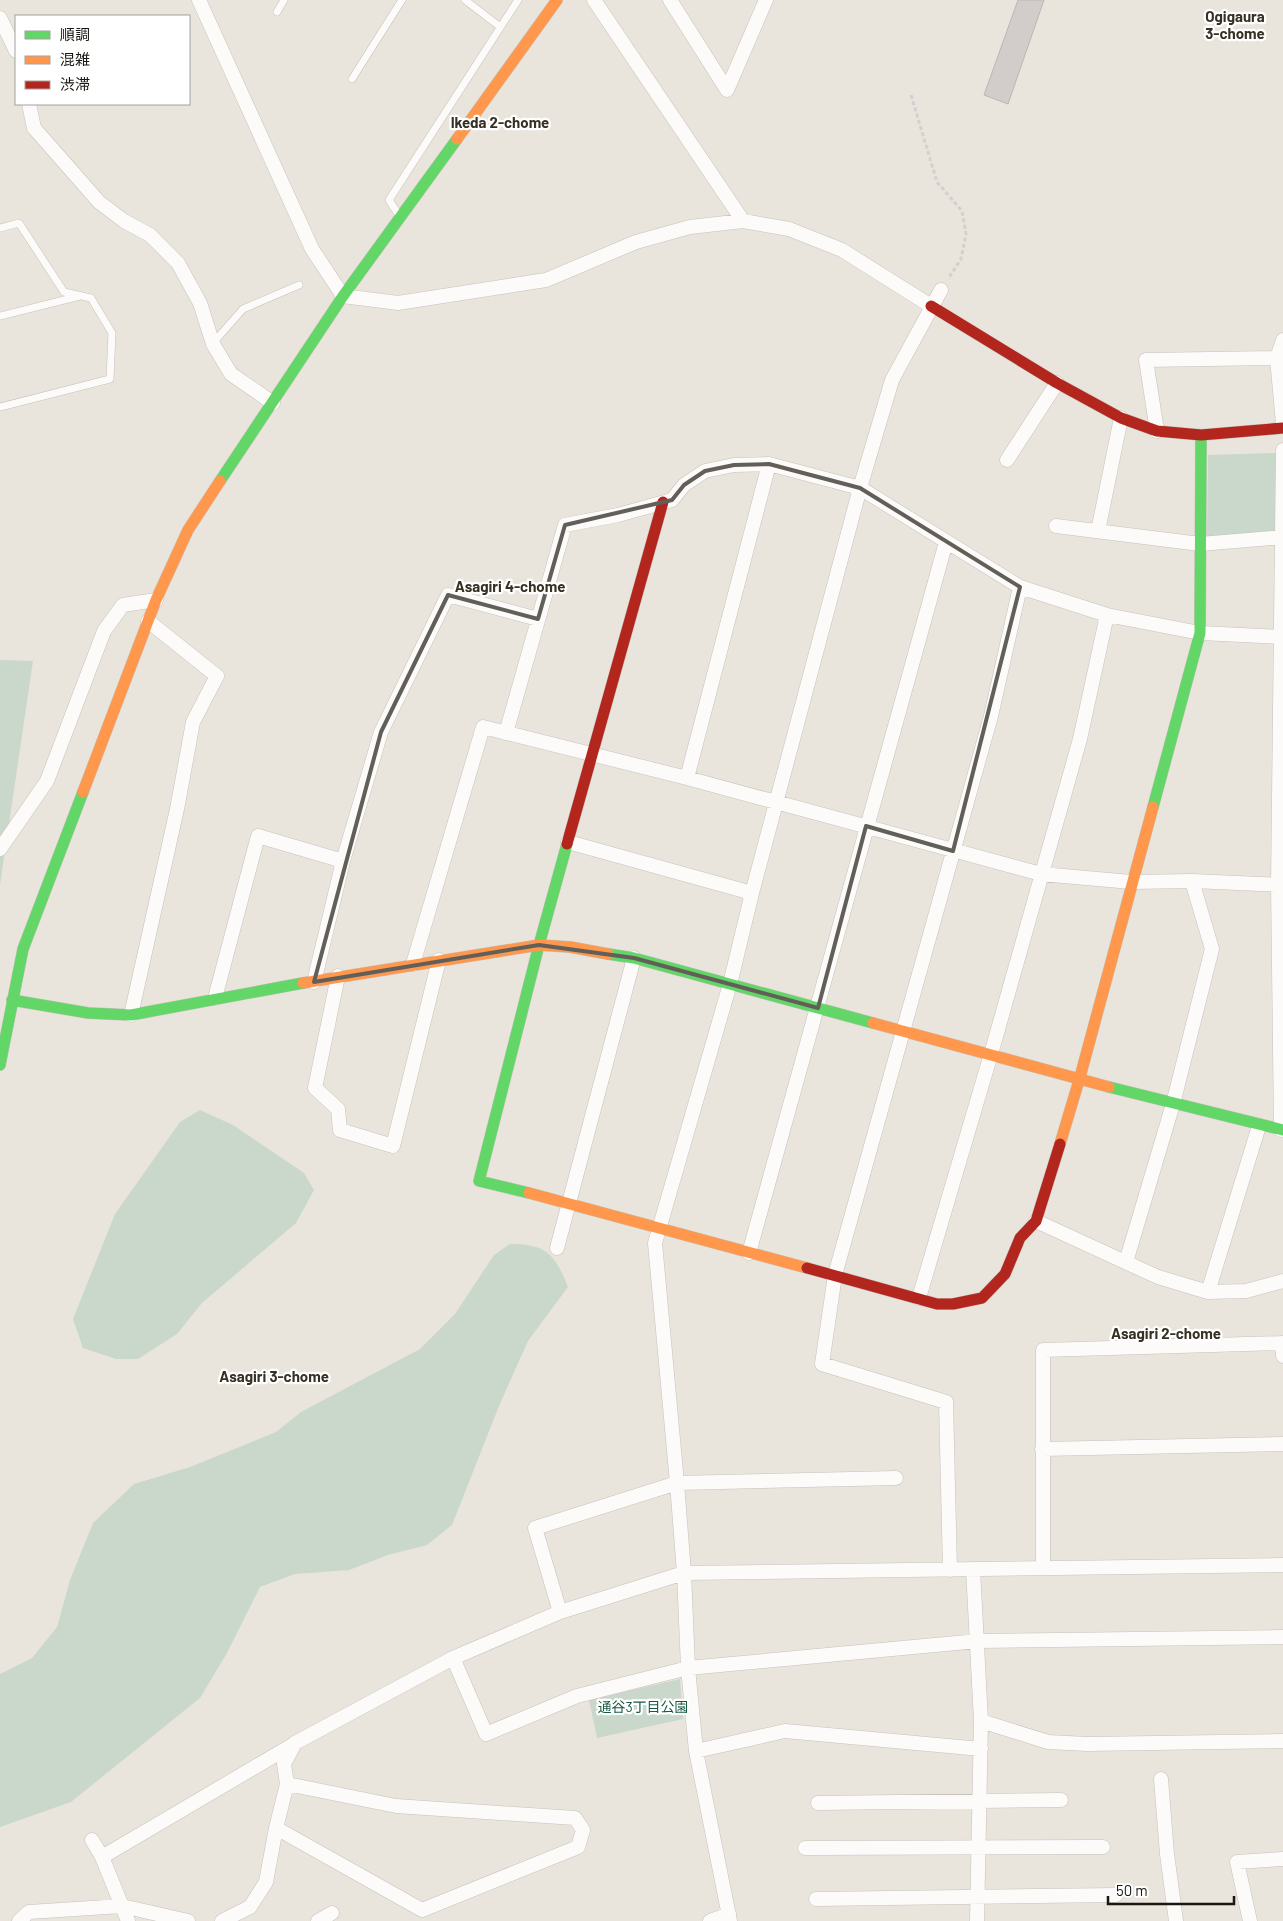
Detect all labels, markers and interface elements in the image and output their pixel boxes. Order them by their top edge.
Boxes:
district label: Ogigaura 3-chome [1205,7,1265,42]
legend [15,15,190,105]
text: 順調 [60,25,90,43]
text: 混雑 [60,50,90,68]
text: 渋滞 [60,75,90,93]
district label: Ikeda 2-chome [451,113,549,131]
district label: Asagiri 4-chome [455,577,565,595]
district label: Asagiri 2-chome [1111,1324,1221,1342]
district label: Asagiri 3-chome [219,1367,329,1385]
park label: 通谷3丁目公園 [597,1698,689,1715]
scale bar [1108,1874,1234,1906]
text: 50 m [1116,1881,1148,1899]

